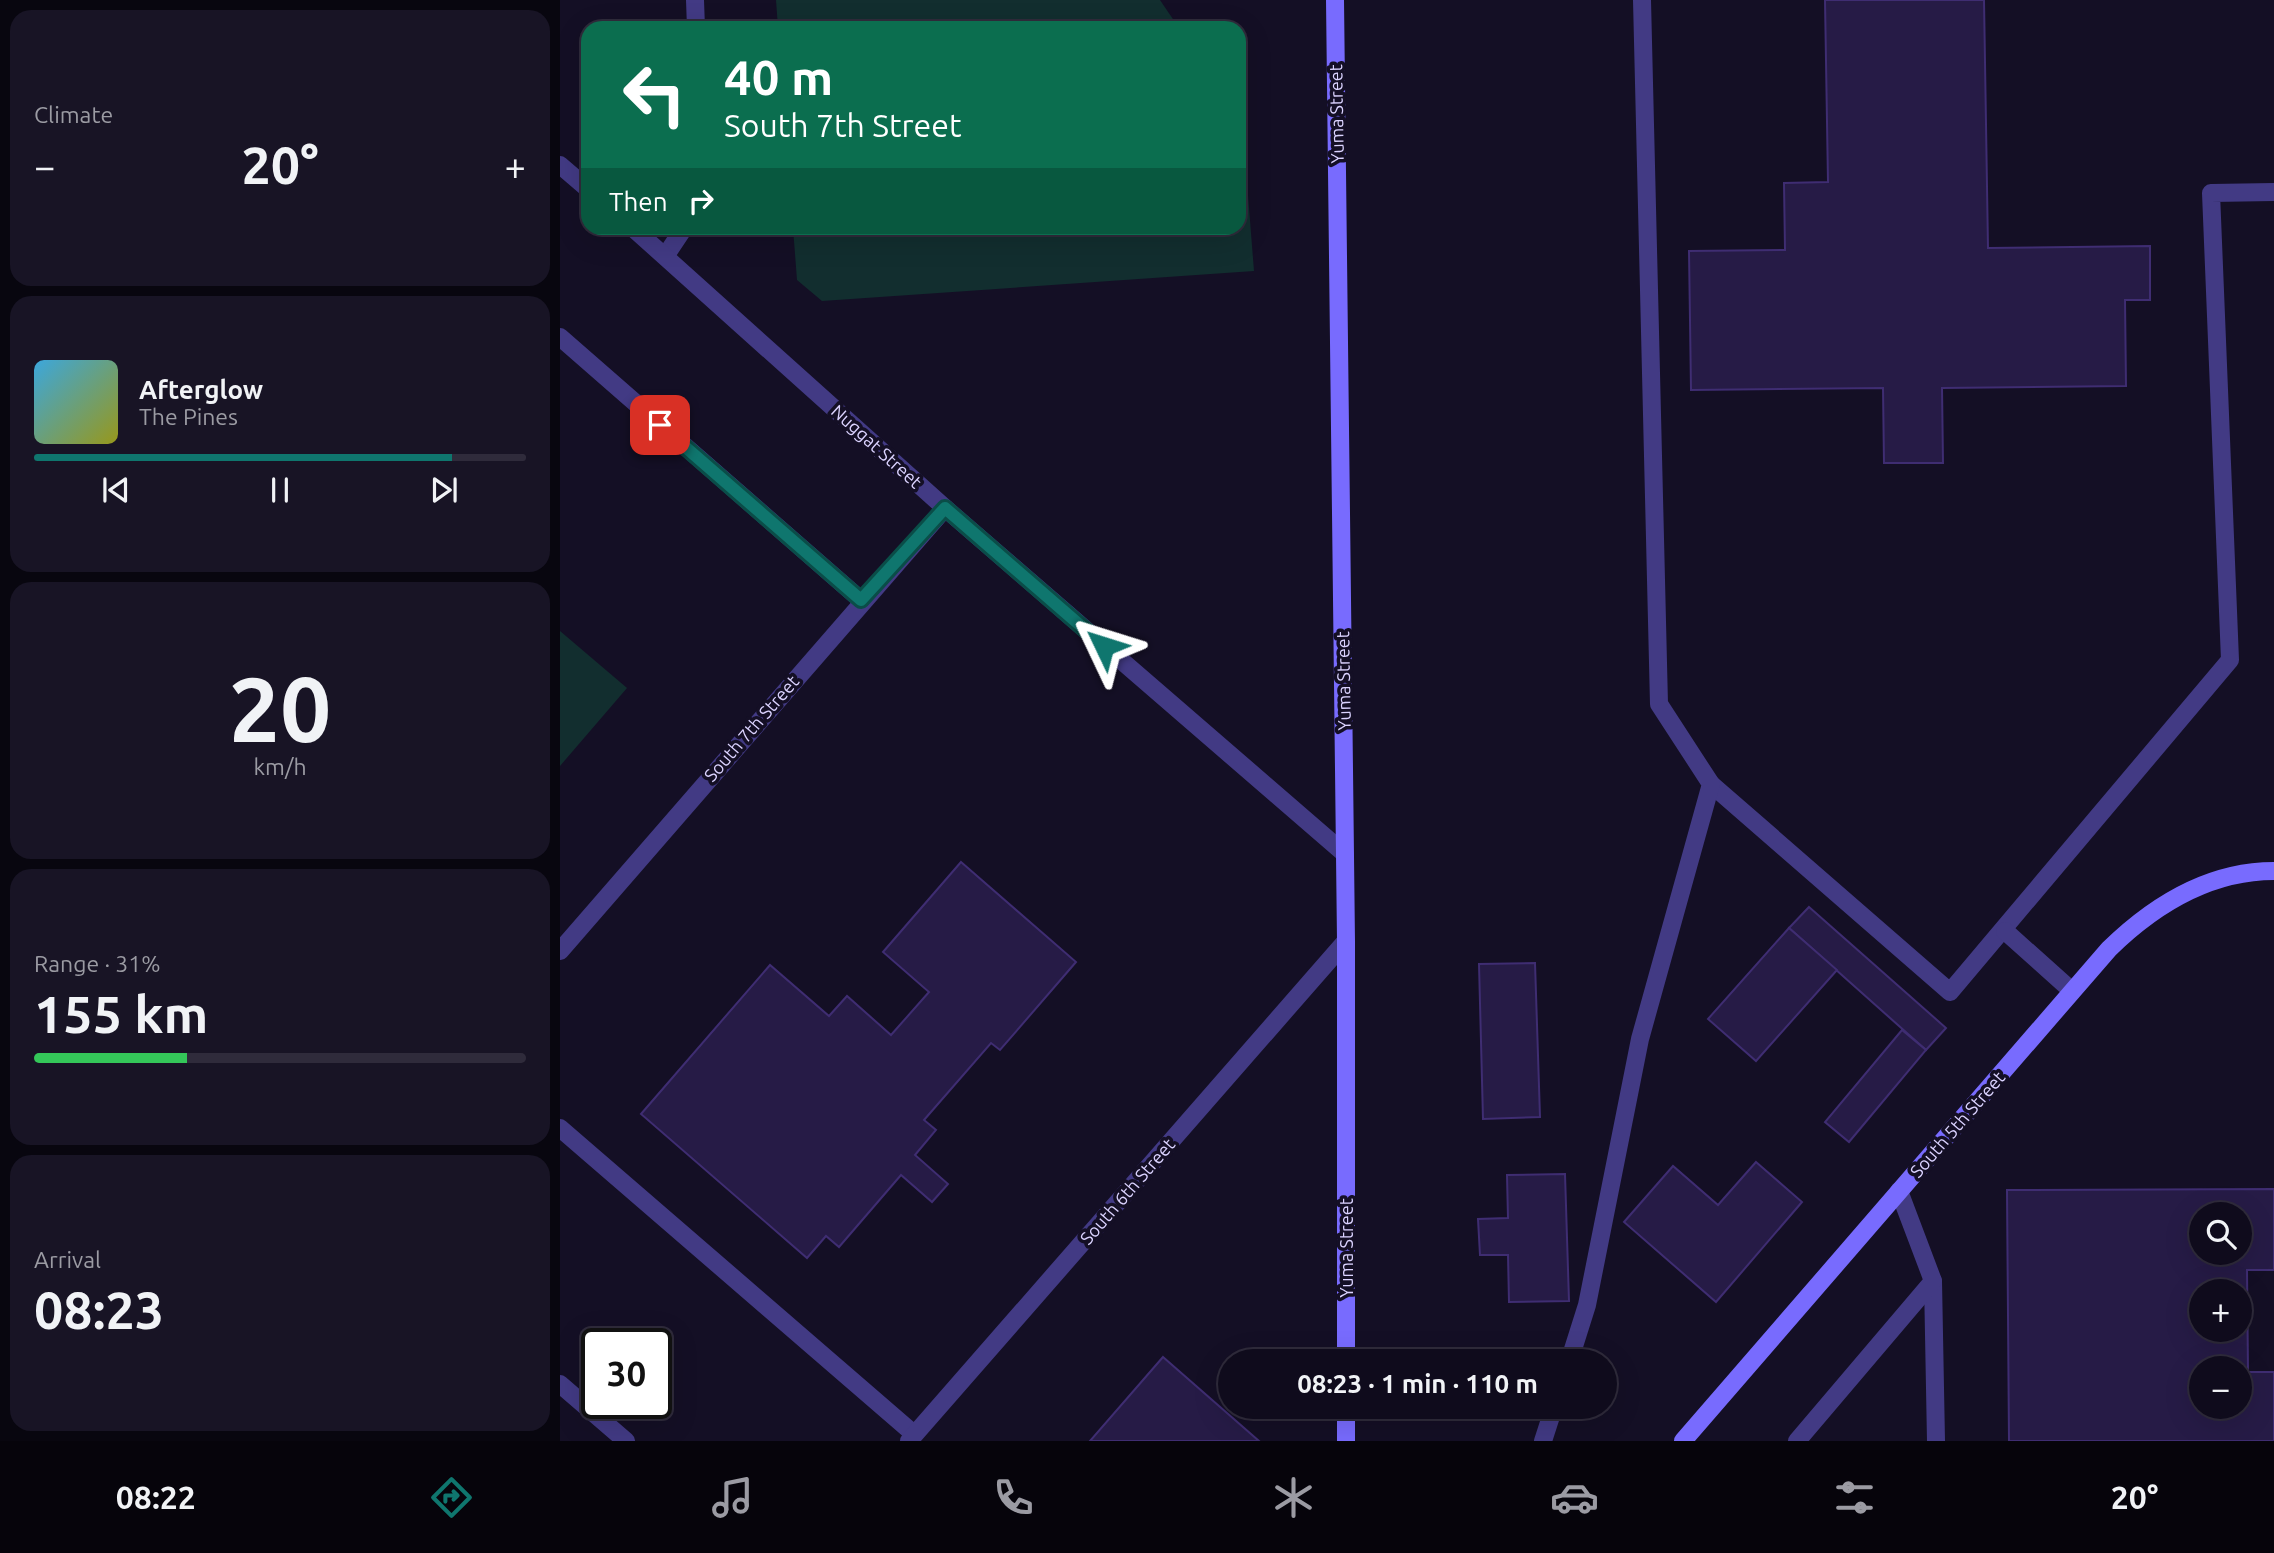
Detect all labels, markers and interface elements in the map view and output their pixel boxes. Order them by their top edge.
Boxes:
icon: left [609,49,700,140]
text: 40 m [724,49,833,104]
street label: Yuma Street [1325,64,1347,164]
text: Climate [34,102,113,127]
text: South 7th Street [724,107,962,143]
text: 20° [241,136,319,194]
text: − [34,145,55,187]
text: + [505,145,526,187]
icon: right [682,182,720,220]
text: Then [609,187,668,216]
text: Afterglow [139,375,263,404]
pin [630,395,690,455]
street label: Nuggat Street [828,400,926,492]
text: The Pines [139,404,238,429]
icon: arrive [641,406,679,444]
icon: previous [97,471,135,509]
icon: pause [261,471,299,509]
icon: next [425,471,463,509]
position arrow [1067,609,1141,683]
street label: Yuma Street [1332,631,1354,731]
text: 20 [229,657,331,759]
street label: South 7th Street [700,671,802,785]
text: km/h [253,754,307,779]
text: Range · 31% [34,951,161,976]
text: 155 km [34,985,208,1043]
street label: South 5th Street [1906,1067,2008,1181]
street label: South 6th Street [1076,1134,1178,1248]
street label: Yuma Street [1336,1198,1356,1298]
map controls [2189,1202,2252,1419]
button: search [2189,1202,2252,1265]
text: Arrival [34,1247,101,1272]
button: + [2189,1279,2252,1342]
text: 08:23 [34,1281,164,1339]
speed limit sign: 30 [581,1328,672,1419]
button: − [2189,1356,2252,1419]
text: 08:23 · 1 min · 110 m [1297,1369,1538,1398]
icon: directions [427,1473,476,1522]
icon: music [708,1473,757,1522]
icon: phone [989,1473,1038,1522]
icon: climate [1269,1473,1318,1522]
icon: car [1550,1473,1599,1522]
icon: filters [1830,1473,1879,1522]
text: 08:22 [116,1479,196,1515]
text: 20° [2111,1479,2158,1515]

